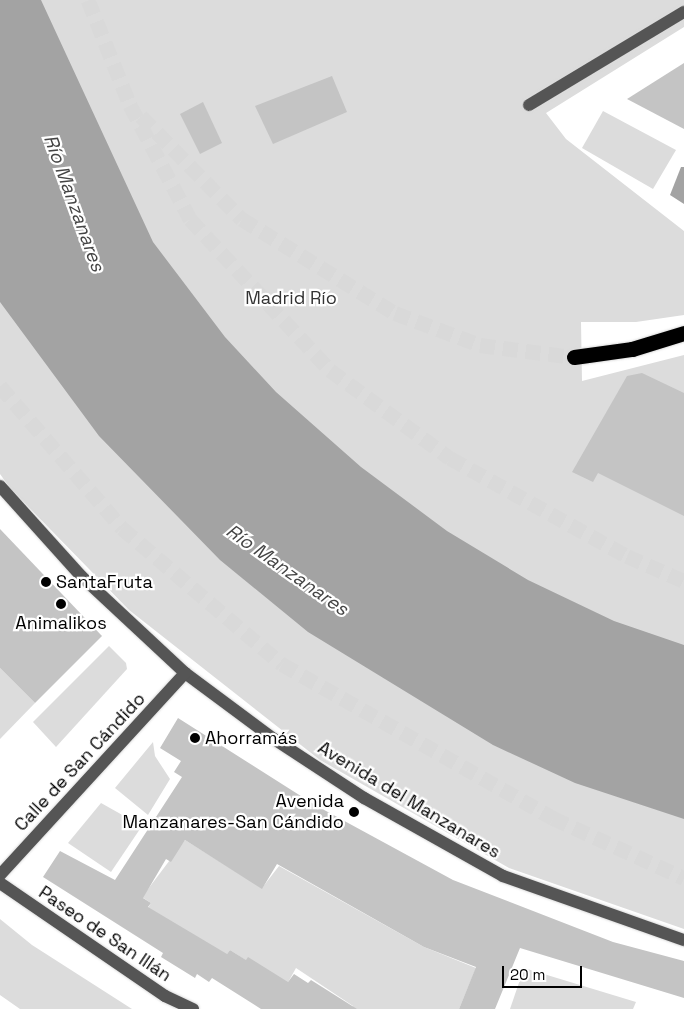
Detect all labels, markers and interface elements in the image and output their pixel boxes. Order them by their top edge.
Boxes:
water label: Río Manzanares [39,132,109,274]
park label: Madrid Río [245,287,337,309]
water label: Río Manzanares [222,519,352,621]
place label: SantaFruta [56,571,153,593]
marker: SantaFruta [40,576,52,588]
marker: Animalikos [55,598,67,610]
place label: Animalikos [15,612,107,634]
street label: Calle de San Cándido [10,688,150,836]
place label: Ahorramás [205,727,297,749]
marker: Ahorramás [189,732,201,744]
street label: Avenida del Manzanares [314,737,504,863]
place label: Avenida Manzanares-San Cándido [122,791,344,834]
marker: Avenida Manzanares-San Cándido [348,806,360,818]
street label: Paseo de San Illán [35,882,175,986]
scale bar [504,956,584,988]
text: 20 m [510,965,545,984]

